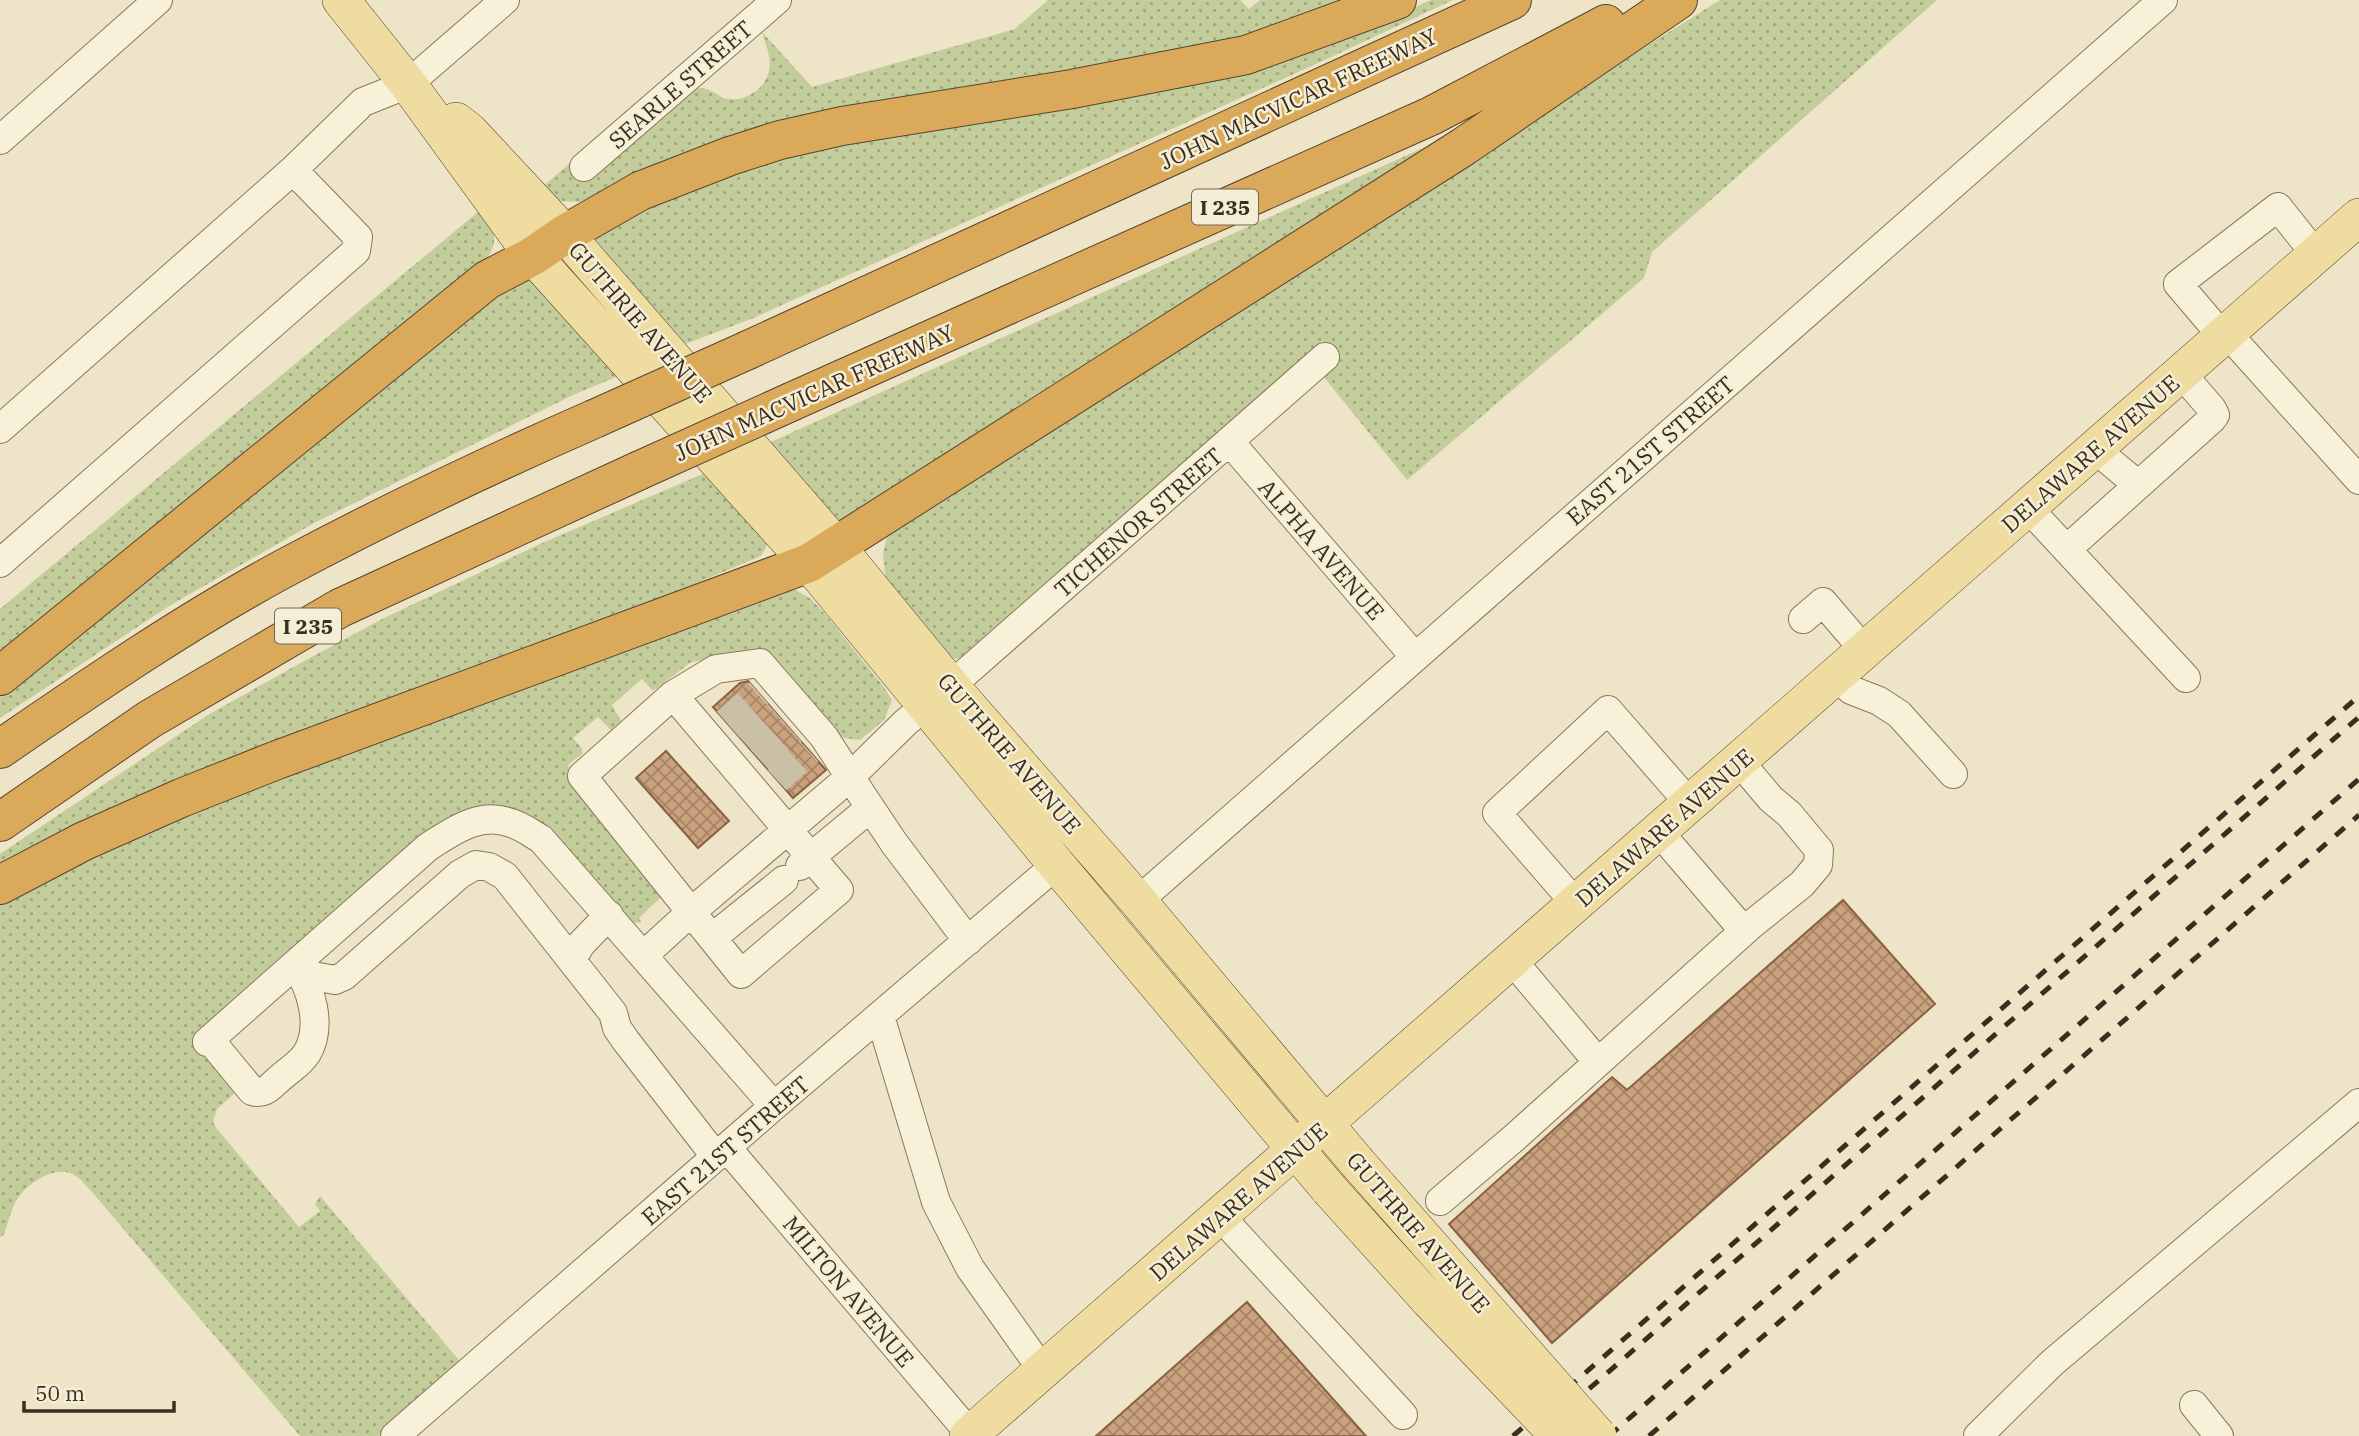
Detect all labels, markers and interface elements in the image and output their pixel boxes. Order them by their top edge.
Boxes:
street label: SEARLE STREET [602,13,758,155]
street label: JOHN MACVICAR FREEWAY [1154,20,1442,176]
road number: I 235 [1192,190,1258,224]
street label: GUTHRIE AVENUE [563,235,719,409]
street label: JOHN MACVICAR FREEWAY [670,317,959,467]
street label: DELAWARE AVENUE [1995,367,2185,539]
street label: EAST 21ST STREET [1560,369,1740,531]
street label: TICHENOR STREET [1047,440,1229,604]
street label: ALPHA AVENUE [1253,472,1391,626]
road number: I 235 [275,608,341,644]
street label: GUTHRIE AVENUE [932,666,1088,840]
street label: DELAWARE AVENUE [1569,741,1759,913]
street label: EAST 21ST STREET [635,1069,815,1231]
street label: DELAWARE AVENUE [1143,1115,1333,1287]
street label: GUTHRIE AVENUE [1341,1145,1497,1319]
street label: MILTON AVENUE [777,1209,921,1373]
scale bar [24,1370,175,1414]
text: 50 m [35,1379,85,1407]

